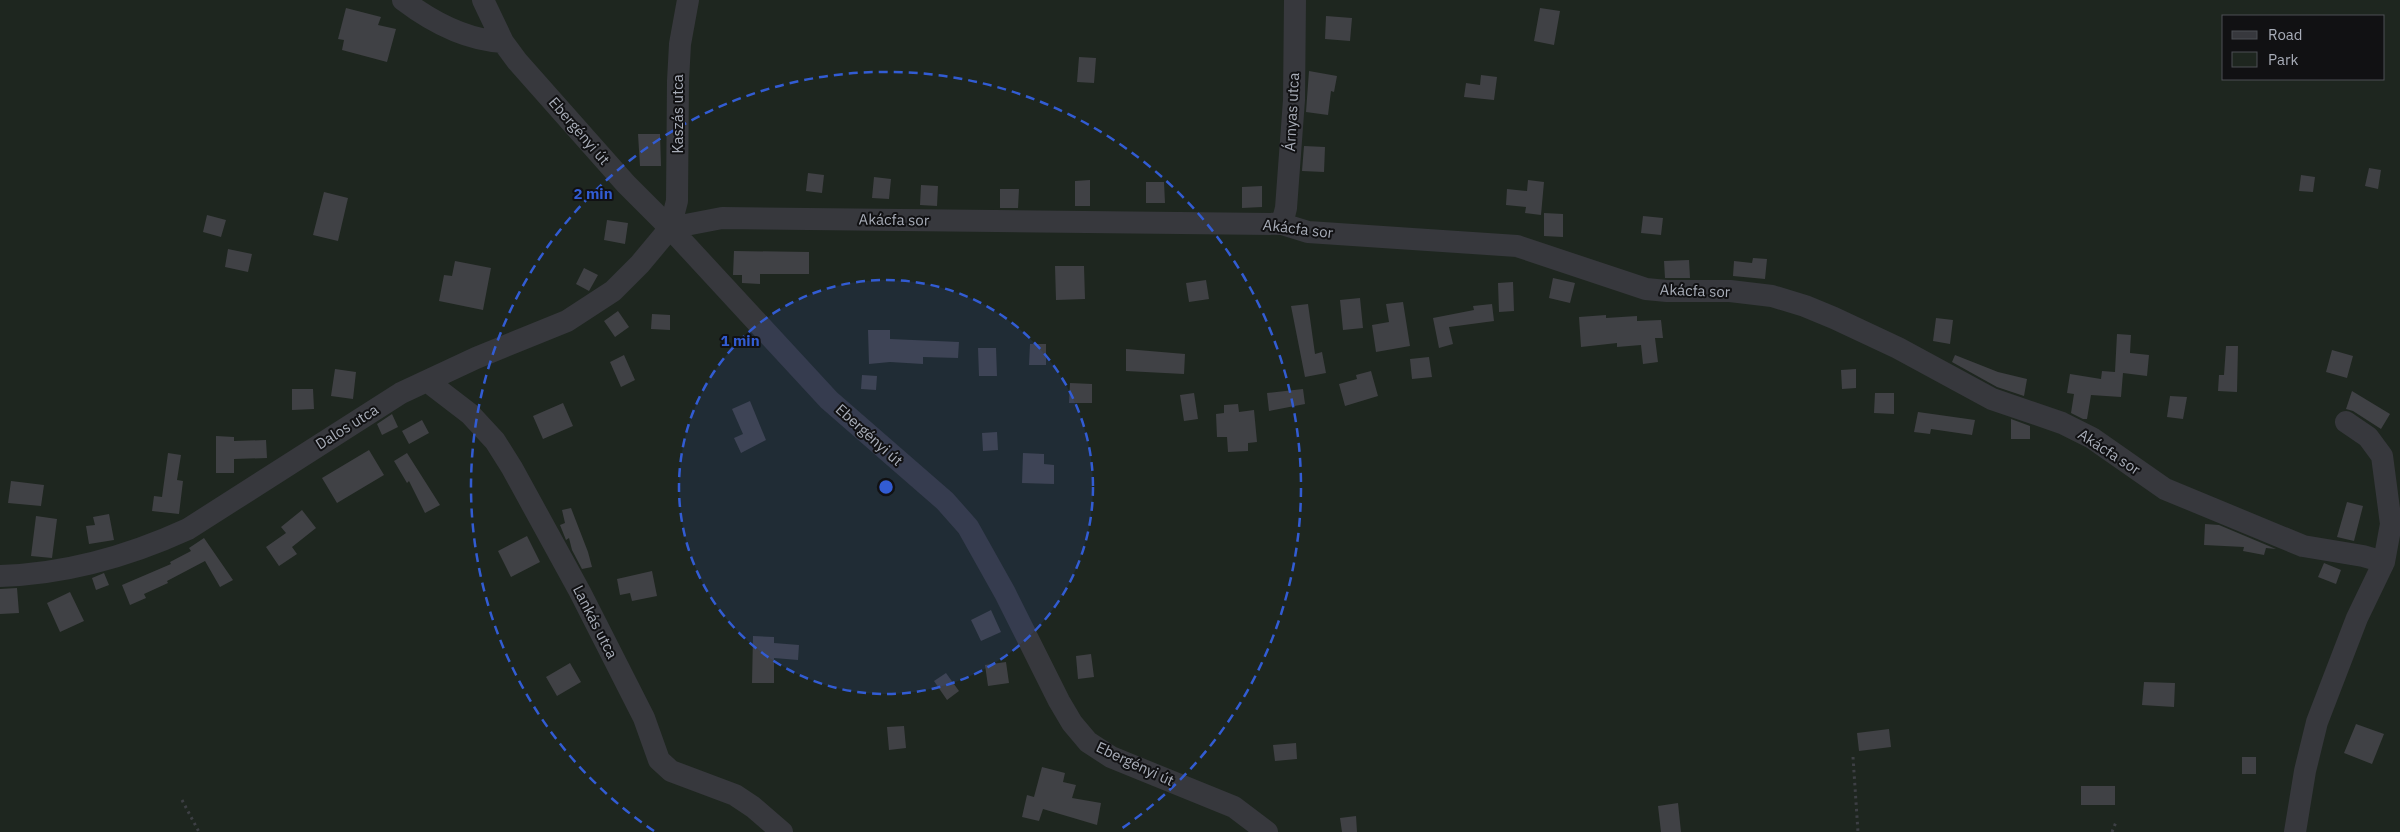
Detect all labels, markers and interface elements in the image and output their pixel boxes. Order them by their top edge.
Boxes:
legend [2222,15,2385,80]
text: Road [2268,25,2303,44]
text: Park [2268,50,2298,69]
street label: Árnyas utca [1280,72,1303,152]
street label: Kaszás utca [668,74,687,154]
street label: Ebergényi út [545,93,614,169]
text: 2 min [573,184,613,203]
street label: Akácfa sor [859,209,930,230]
street label: Akácfa sor [1262,215,1335,242]
street label: Akácfa sor [1659,280,1731,301]
text: 1 min [720,331,760,350]
street label: Dalos utca [312,400,382,453]
street label: Ebergényi út [832,400,907,470]
street label: Akácfa sor [2074,424,2144,479]
centre of rings [877,478,895,496]
street label: Lankás utca [569,582,622,662]
street label: Ebergényi út [1093,737,1177,790]

